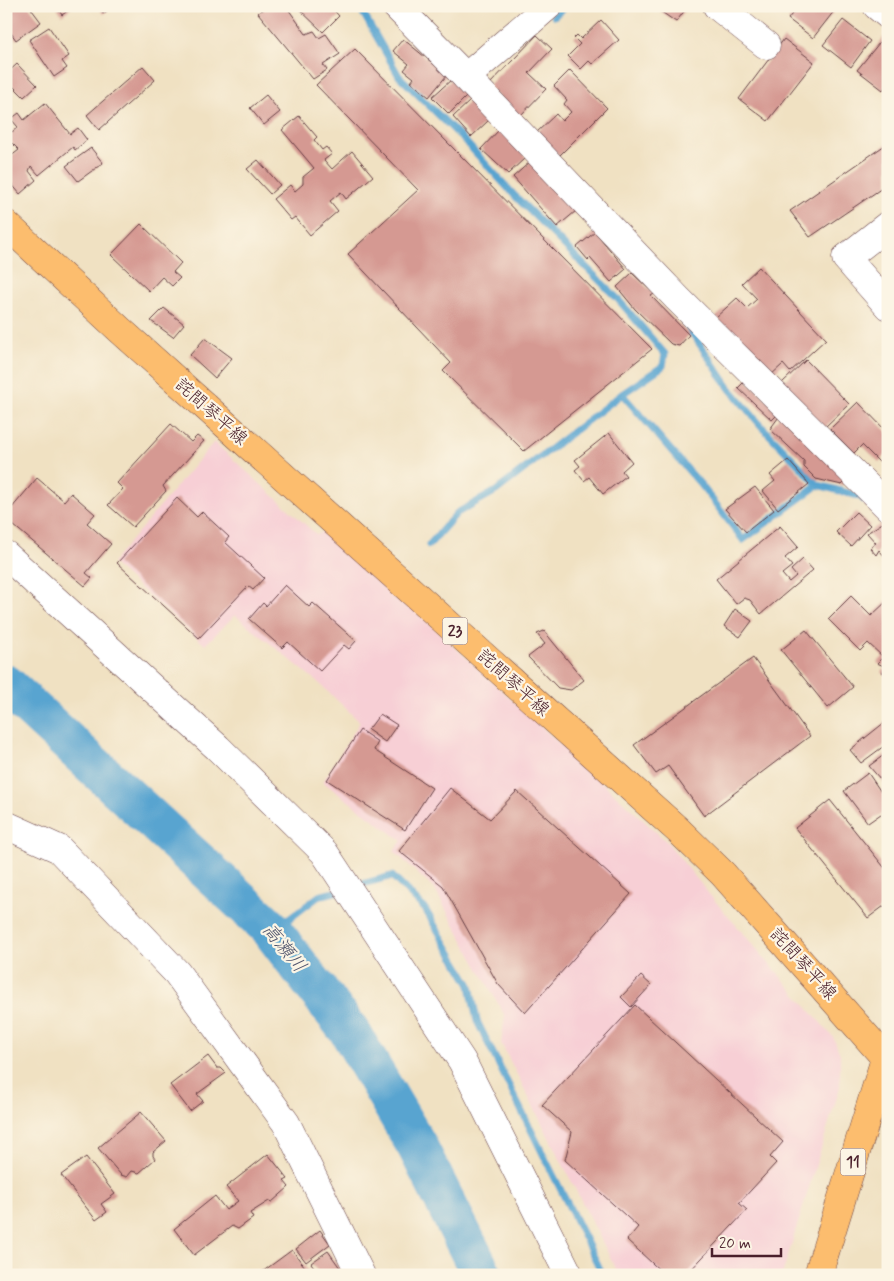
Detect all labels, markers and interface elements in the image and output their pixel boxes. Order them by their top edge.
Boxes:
street label: 詫間琴平線 [170,373,252,451]
road number: 23 [442,618,468,644]
street label: 詫間琴平線 [472,644,554,722]
water label: 高瀬川 [256,918,312,978]
street label: 詫間琴平線 [764,923,842,1005]
road number: 11 [840,1148,866,1176]
scale bar [712,1226,780,1258]
text: 20 m [719,1234,751,1254]

